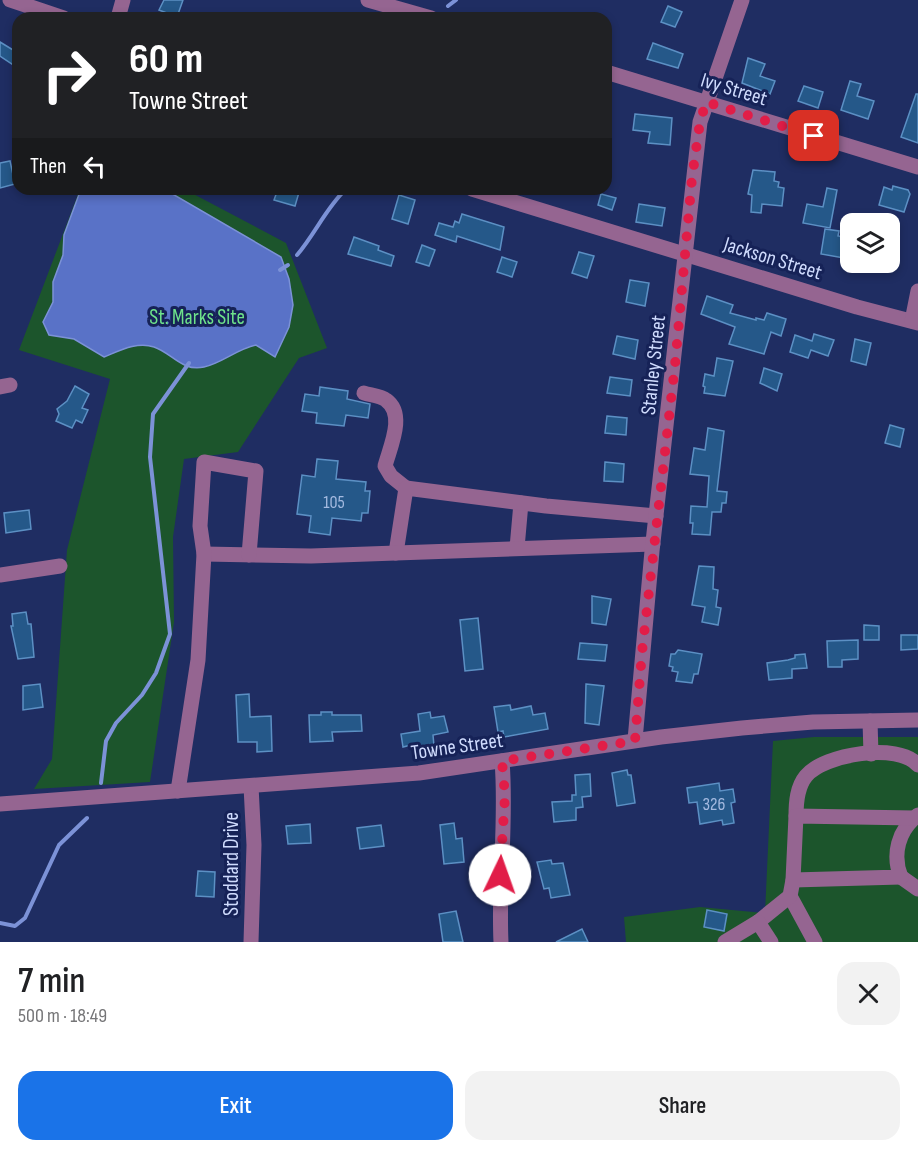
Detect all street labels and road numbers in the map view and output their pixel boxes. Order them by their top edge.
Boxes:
street label: Ivy Street [698,68,770,111]
street label: Jackson Street [720,231,825,285]
street label: Stanley Street [636,314,671,416]
street label: Towne Street [409,728,505,765]
street label: Stoddard Drive [219,812,244,916]

